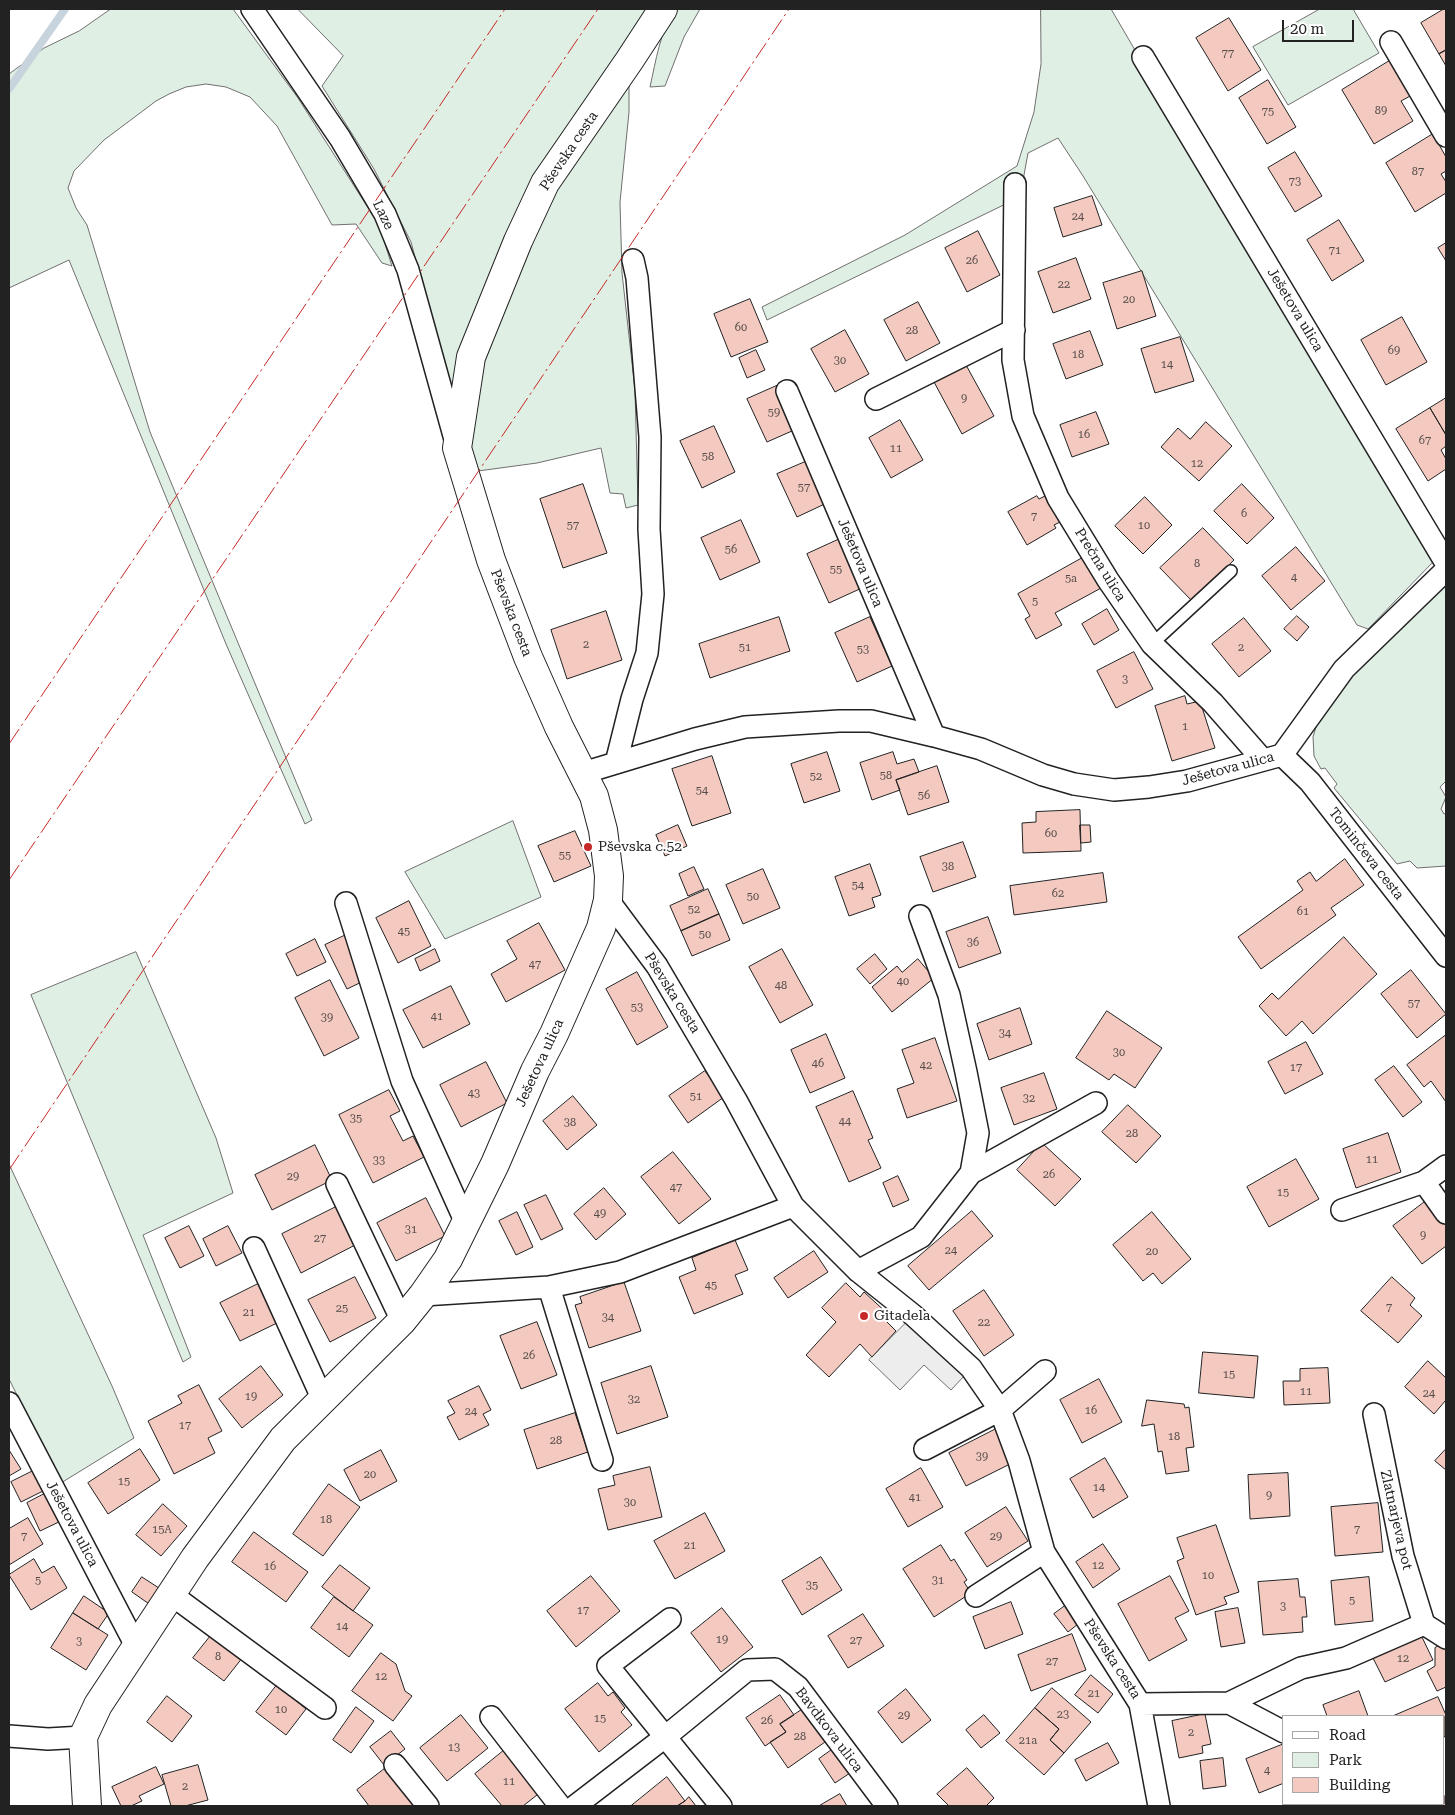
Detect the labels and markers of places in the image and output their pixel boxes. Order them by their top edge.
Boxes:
place label: Pševska c.52 [598,839,682,855]
marker: Pševska c.52 [582,841,594,853]
place label: Gitadela [874,1308,930,1324]
marker: Gitadela [858,1310,870,1322]

